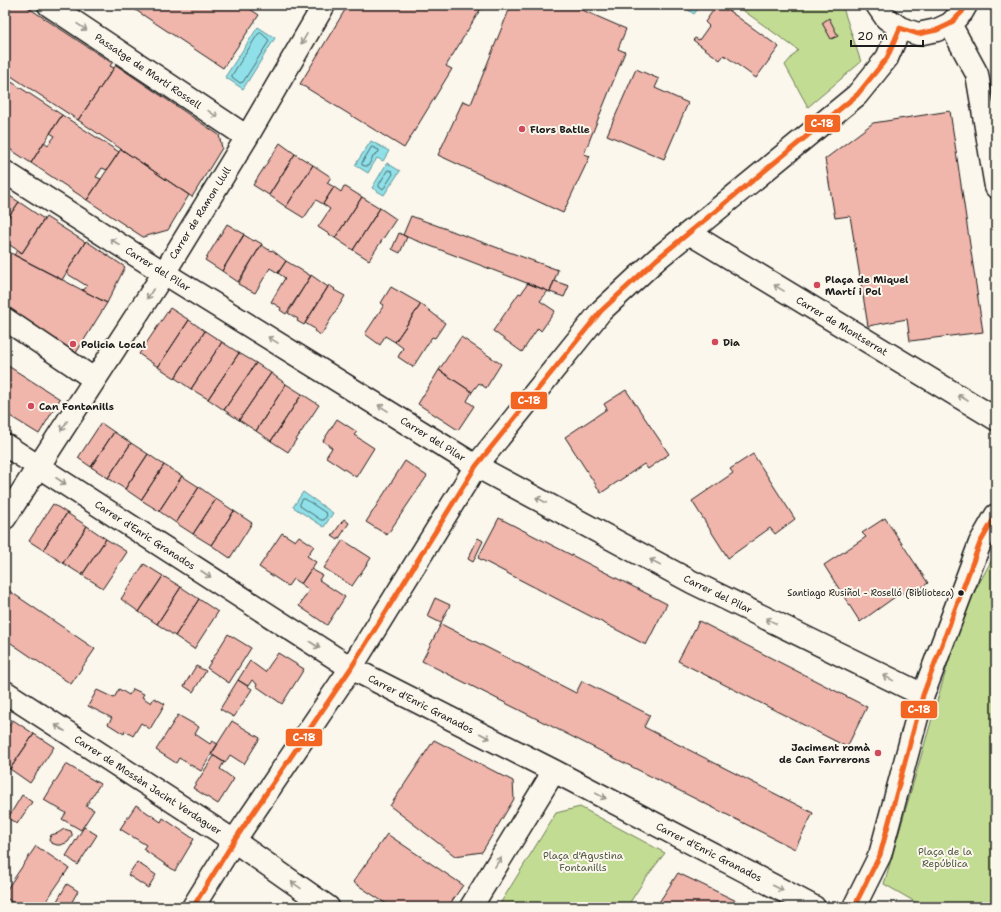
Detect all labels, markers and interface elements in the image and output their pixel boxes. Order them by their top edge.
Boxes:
scale bar [851,22,923,48]
one-way arrow [76,23,87,31]
text: 20 m [857,28,888,44]
street label: Passatge de Martí Rossell [92,30,204,112]
one-way arrow [300,33,308,45]
one-way arrow [207,110,218,118]
line badge: C-18 [804,114,841,133]
text: C-18 [810,116,834,131]
place label: Flors Batlle [530,123,590,136]
marker: Flors Batlle [517,124,527,134]
street label: Carrer de Ramon Llull [166,164,234,262]
one-way arrow [110,238,121,246]
street label: Carrer del Pilar [123,244,193,294]
place label: Plaça de Miquel Martí i Pol [825,273,909,298]
marker: Plaça de Miquel Martí i Pol [812,280,822,290]
one-way arrow [773,283,785,291]
one-way arrow [146,288,154,299]
street label: Carrer de Montserrat [794,293,890,359]
one-way arrow [267,336,279,344]
place label: Dia [723,336,740,349]
marker: Dia [710,337,720,347]
place label: Policia Local [81,338,146,351]
marker: Policia Local [68,339,78,349]
line badge: C-18 [510,391,548,410]
text: C-18 [517,393,541,408]
one-way arrow [957,394,969,402]
place label: Can Fontanills [39,400,114,413]
marker: Can Fontanills [26,401,36,411]
one-way arrow [377,404,389,412]
street label: Carrer del Pilar [398,414,468,464]
one-way arrow [59,420,67,432]
one-way arrow [55,477,66,485]
one-way arrow [535,496,547,504]
street label: Carrer d'Enric Granados [92,498,198,572]
one-way arrow [649,558,661,565]
one-way arrow [200,570,211,578]
street label: Carrer del Pilar [682,572,755,616]
place label: Santiago Rusiñol - Roselló (Biblioteca) [787,587,954,599]
marker: Santiago Rusiñol - Roselló (Biblioteca) [956,588,966,598]
one-way arrow [766,616,778,624]
one-way arrow [309,641,321,649]
street label: Carrer d'Enric Granados [366,672,476,736]
one-way arrow [882,673,894,681]
line badge: C-18 [900,700,938,719]
text: C-18 [907,702,931,717]
one-way arrow [55,724,66,732]
line badge: C-18 [285,728,323,747]
text: C-18 [292,730,316,745]
street label: Carrer de Mossèn Jacint Verdaguer [72,732,224,838]
one-way arrow [479,733,491,740]
place label: Jaciment romà de Can Farrerons [779,741,870,766]
marker: Jaciment romà de Can Farrerons [873,748,883,758]
one-way arrow [594,792,606,800]
street label: Carrer d'Enric Granados [654,820,764,884]
park label: Plaça de la República [918,845,973,870]
park label: Plaça d'Agustina Fontanills [543,849,624,874]
one-way arrow [495,856,503,868]
one-way arrow [291,881,302,889]
one-way arrow [772,885,784,892]

